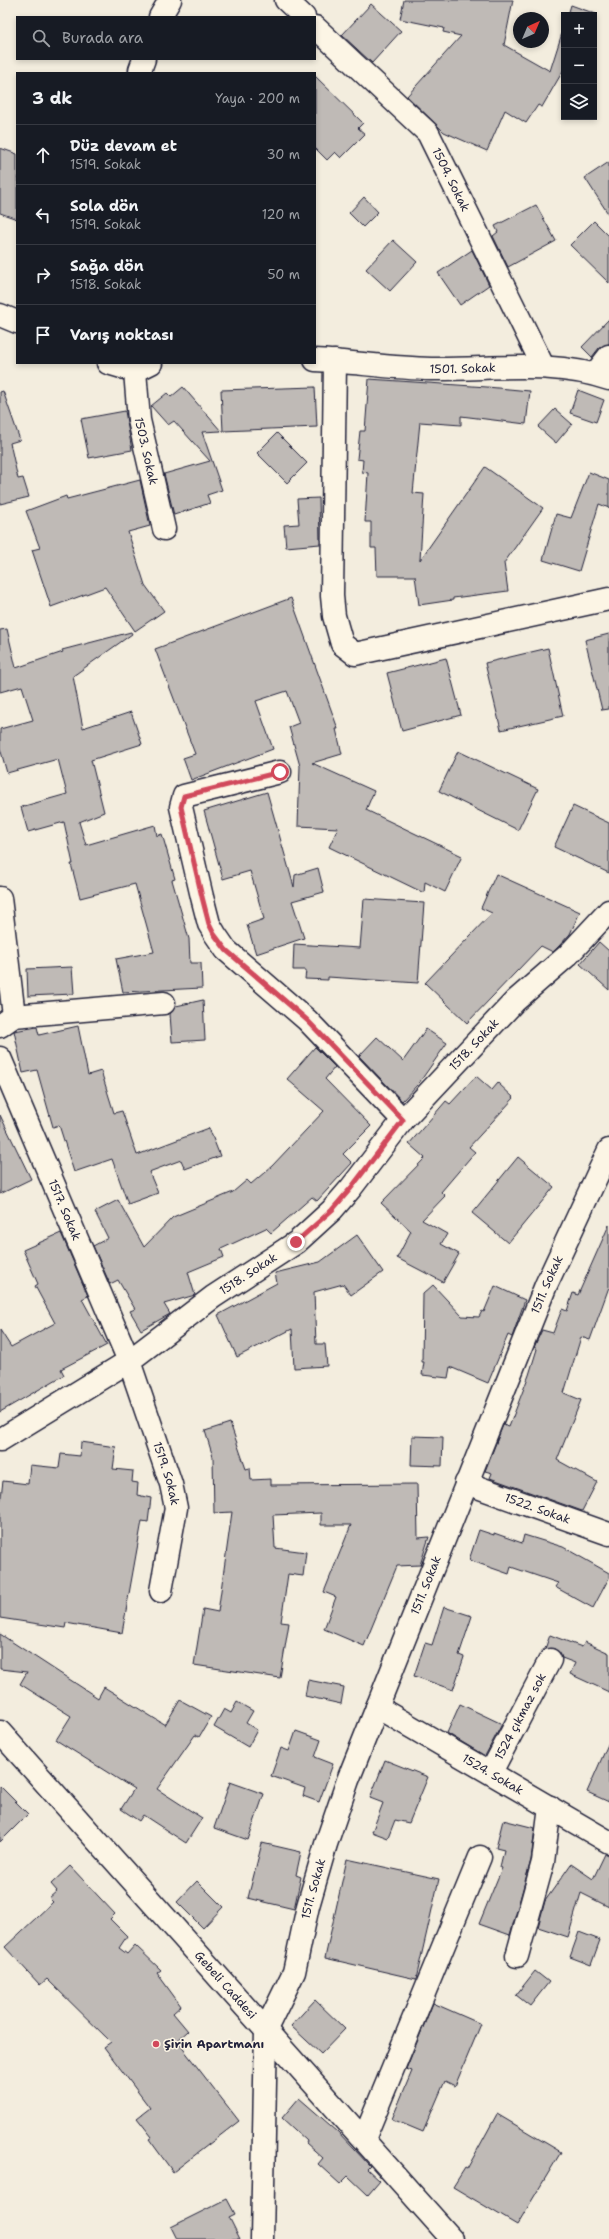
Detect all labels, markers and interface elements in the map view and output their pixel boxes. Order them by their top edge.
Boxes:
north arrow [513,12,549,48]
map controls [561,12,597,120]
button: + [561,12,597,48]
search box [16,16,316,60]
icon: search [30,27,52,49]
text: Burada ara [62,28,143,48]
button: − [561,48,597,84]
button: layers [561,84,597,120]
text: 3 dk [32,87,72,109]
text: Yaya · 200 m [215,90,300,107]
text: Düz devam et [70,136,177,156]
icon: ahead [32,144,54,166]
street label: 1504. Sokak [429,145,474,214]
text: 30 m [266,146,300,163]
text: 1519. Sokak [70,156,141,173]
text: Sola dön [70,196,139,216]
icon: left [32,204,54,226]
text: 120 m [262,206,300,223]
text: 1519. Sokak [70,216,141,233]
text: Sağa dön [70,256,144,276]
icon: right [32,264,54,286]
text: 50 m [267,266,300,283]
text: 1518. Sokak [70,276,141,293]
icon: arrive [32,324,54,346]
text: Varış noktası [70,325,174,345]
street label: 1501. Sokak [429,359,496,377]
street label: 1503. Sokak [131,416,162,487]
route start [271,763,289,781]
street label: 1518. Sokak [446,1015,503,1074]
street label: 1517. Sokak [45,1177,85,1243]
route end [287,1233,305,1251]
street label: 1518. Sokak [216,1249,280,1299]
street label: 1511. Sokak [527,1253,567,1316]
street label: 1519. Sokak [149,1440,183,1507]
street label: 1522. Sokak [502,1489,573,1528]
street label: 1511. Sokak [407,1553,445,1617]
street label: 1524 çıkmaz sok [491,1670,550,1763]
street label: 1524. Sokak [459,1750,527,1799]
street label: 1511. Sokak [297,1856,329,1921]
street label: Gebeli Caddesi [191,1948,260,2022]
place label: Şirin Apartmanı [164,2036,264,2052]
marker: Şirin Apartmanı [151,2039,161,2049]

